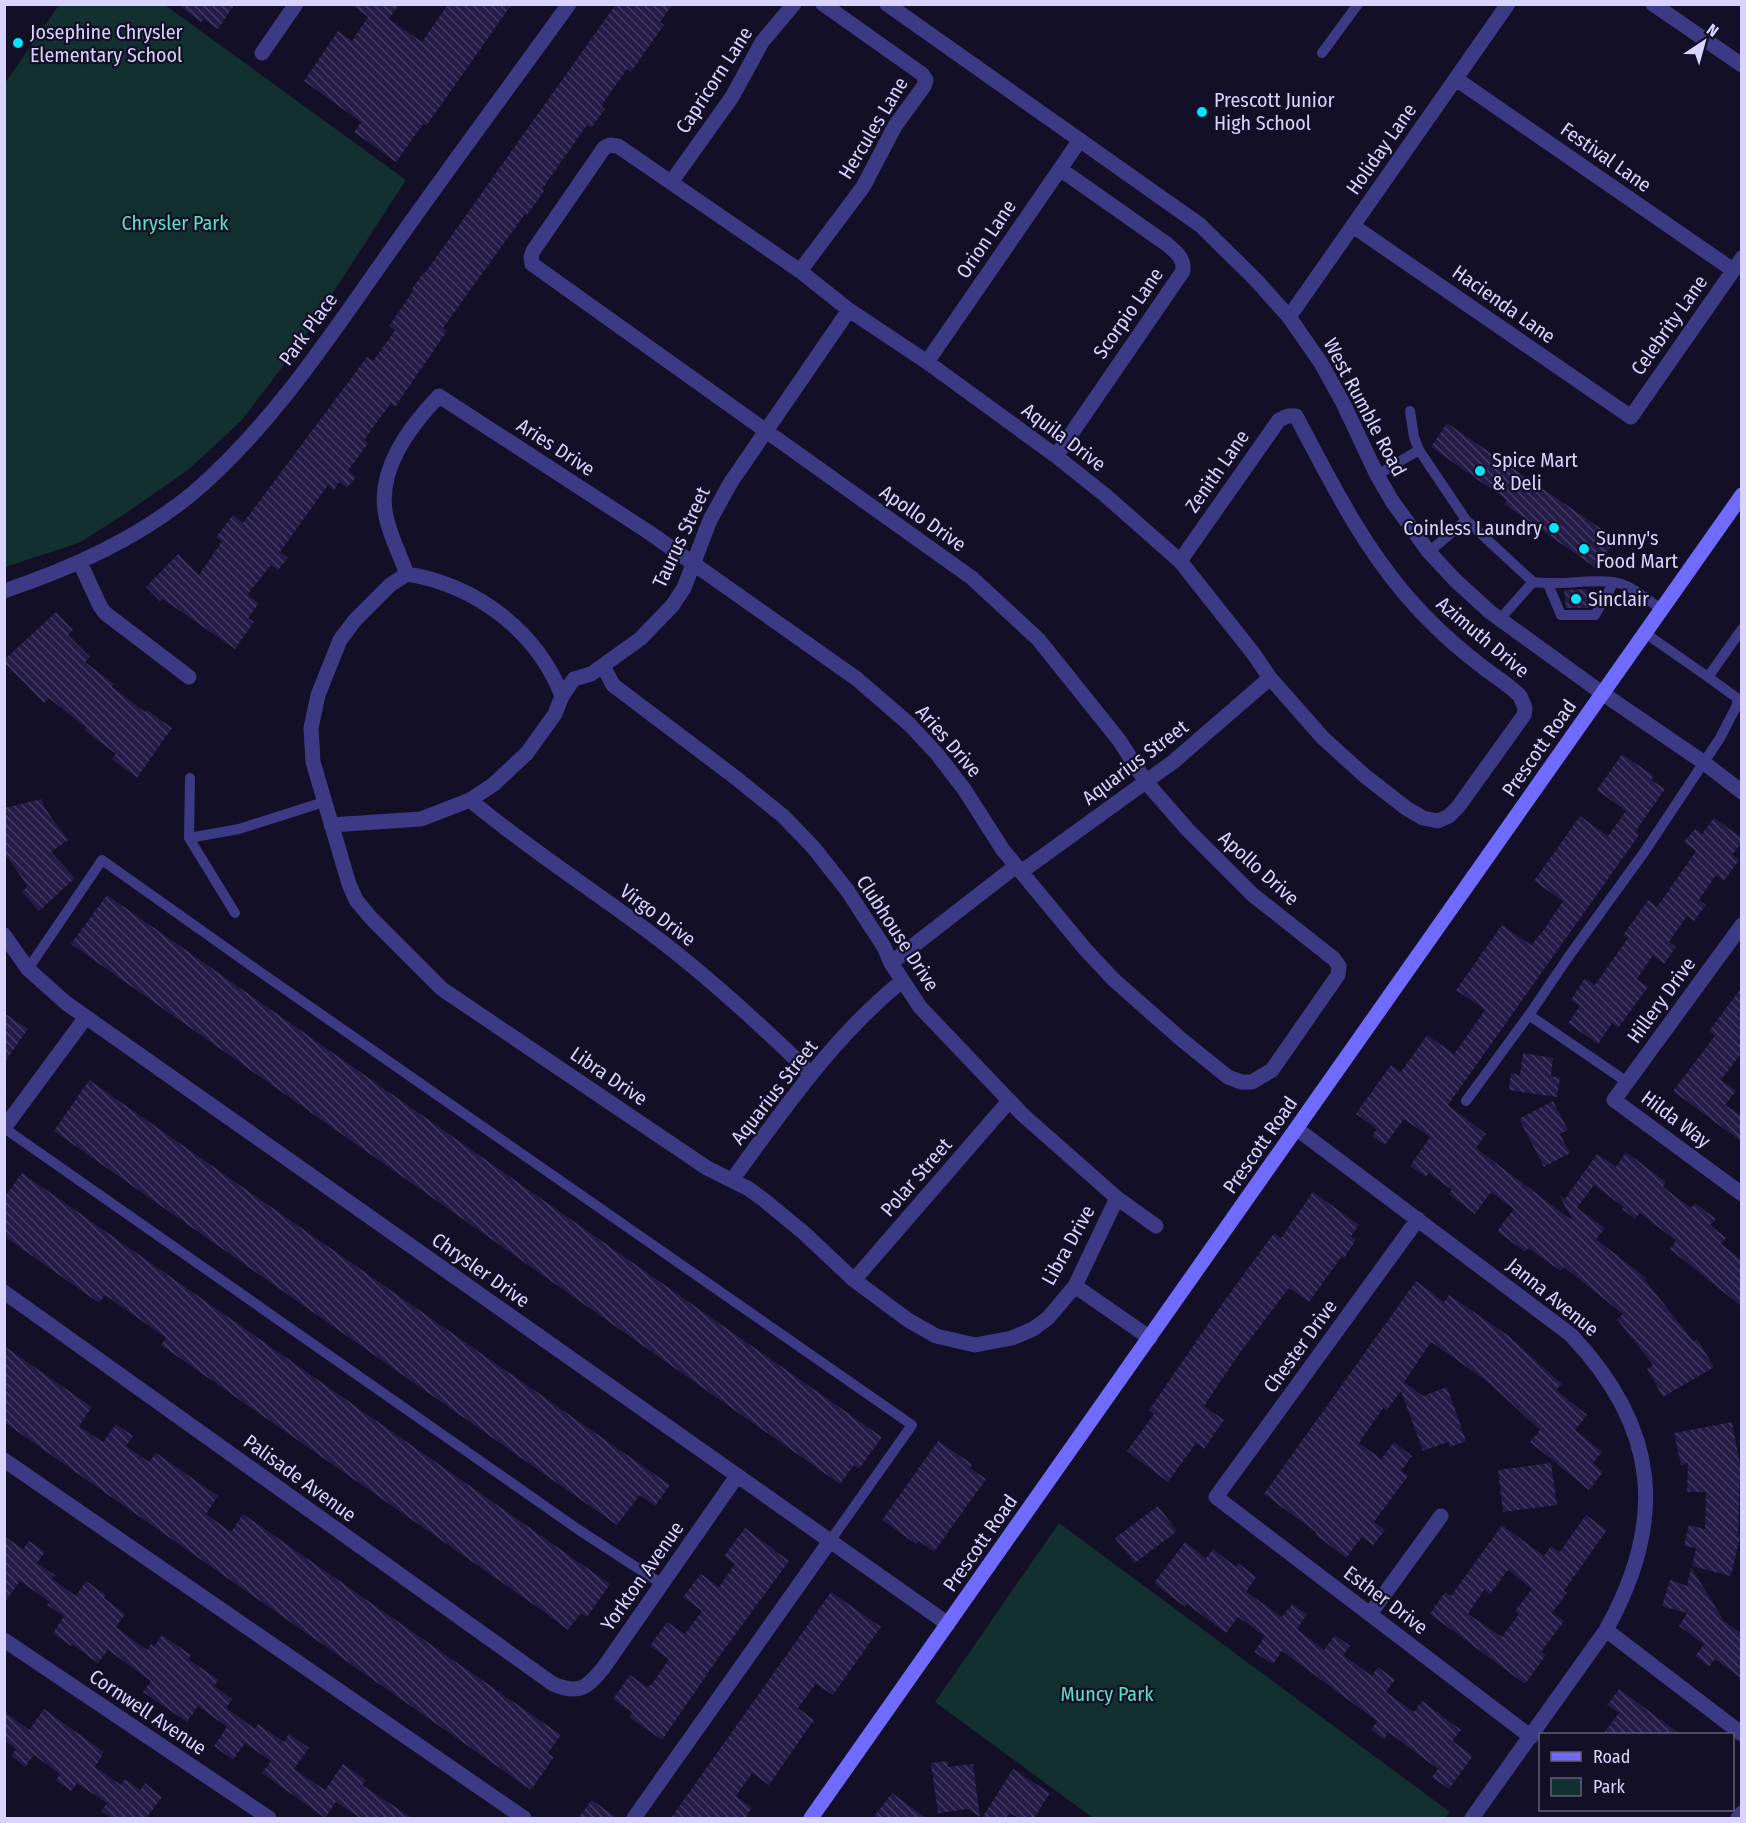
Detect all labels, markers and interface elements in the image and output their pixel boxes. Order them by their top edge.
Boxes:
north arrow [1674,12,1734,72]
place label: Josephine Chrysler Elementary School [30,20,183,67]
text: N [1703,20,1722,41]
street label: Capricorn Lane [671,22,757,138]
marker: Josephine Chrysler Elementary School [11,36,25,50]
street label: Hercules Lane [833,73,913,183]
place label: Prescott Junior High School [1214,88,1334,135]
street label: Holiday Lane [1341,99,1421,199]
marker: Prescott Junior High School [1195,105,1209,119]
street label: Festival Lane [1556,117,1656,197]
street label: Orion Lane [951,195,1021,283]
park label: Chrysler Park [121,211,229,235]
street label: Hacienda Lane [1448,260,1560,348]
street label: Scorpio Lane [1088,263,1168,363]
street label: Celebrity Lane [1626,270,1712,380]
street label: Park Place [274,288,342,370]
street label: West Rumble Road [1318,334,1412,480]
street label: Aquila Drive [1017,398,1111,476]
street label: Aries Drive [513,413,599,481]
street label: Zenith Lane [1180,425,1254,517]
place label: Spice Mart & Deli [1492,448,1578,495]
marker: Spice Mart & Deli [1473,464,1487,478]
street label: Apollo Drive [875,480,971,556]
street label: Taurus Street [647,482,715,591]
place label: Coinless Laundry [1403,516,1542,540]
marker: Coinless Laundry [1547,521,1561,535]
place label: Sunny's Food Mart [1596,526,1679,573]
marker: Sunny's Food Mart [1577,542,1591,556]
place label: Sinclair [1588,587,1649,611]
street label: Azimuth Drive [1432,591,1534,683]
marker: Sinclair [1569,592,1583,606]
street label: Prescott Road [1497,695,1581,801]
street label: Aries Drive [911,700,987,782]
street label: Aquarius Street [1077,714,1193,810]
street label: Apollo Drive [1214,826,1304,910]
street label: Clubhouse Drive [852,871,944,995]
street label: Virgo Drive [615,879,701,951]
street label: Hillery Drive [1622,952,1700,1048]
street label: Aquarius Street [726,1034,823,1149]
street label: Libra Drive [566,1042,652,1110]
street label: Hilda Way [1637,1085,1715,1153]
street label: Prescott Road [1218,1092,1302,1198]
street label: Polar Street [875,1132,957,1221]
street label: Libra Drive [1036,1201,1100,1289]
street label: Chrysler Drive [427,1228,535,1312]
street label: Janna Avenue [1502,1253,1604,1341]
street label: Chester Drive [1258,1295,1342,1397]
street label: Palisade Avenue [239,1429,361,1527]
street label: Prescott Road [938,1490,1022,1596]
street label: Yorkton Avenue [596,1517,688,1635]
street label: Esther Drive [1339,1561,1433,1639]
street label: Cornwell Avenue [85,1664,211,1760]
park label: Muncy Park [1061,1682,1154,1706]
legend [1539,1733,1734,1811]
text: Road [1593,1746,1630,1768]
text: Park [1593,1776,1626,1798]

